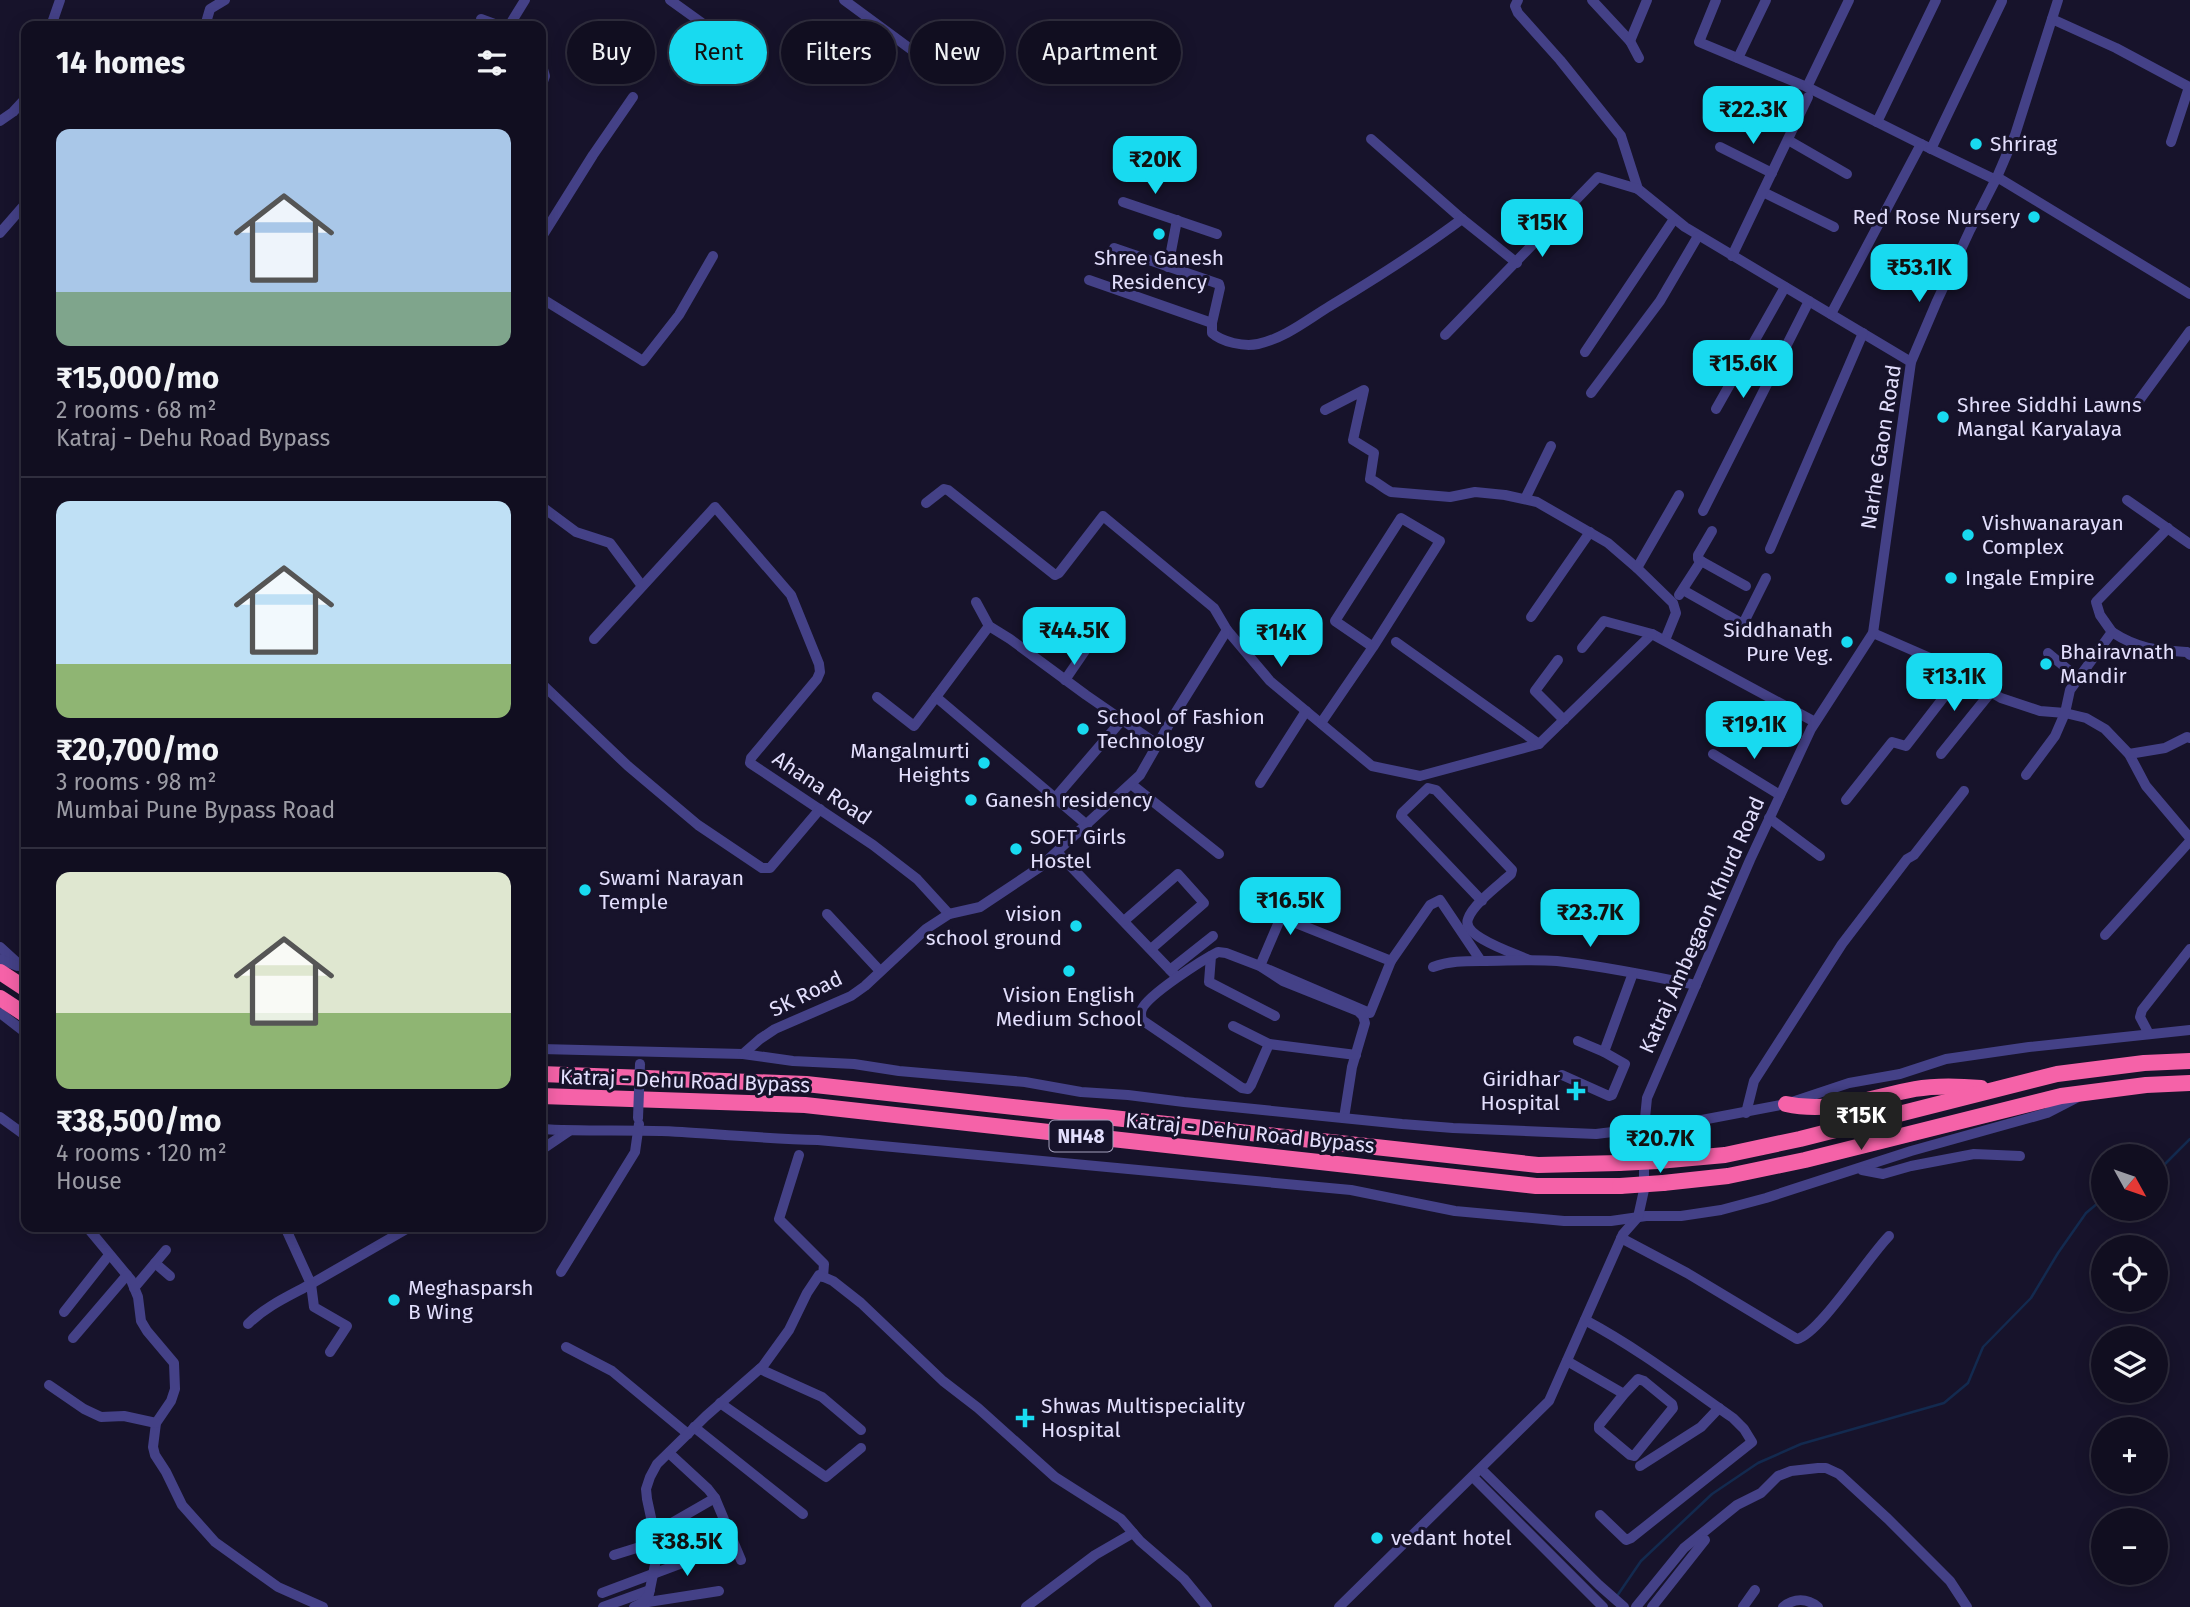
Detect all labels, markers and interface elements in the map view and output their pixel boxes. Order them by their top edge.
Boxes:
chip: Buy [567,21,655,84]
chip: Rent [669,21,767,84]
chip: Filters [781,21,896,84]
chip: New [910,21,1004,84]
chip: Apartment [1018,21,1181,84]
icon: filters [473,44,511,82]
text: 14 homes [56,45,185,81]
pin: ₹22.3K [1696,86,1810,146]
text: ₹22.3K [1719,95,1787,123]
place label: Shrirag [1990,131,2057,157]
pin: ₹20K [1114,136,1196,196]
marker: Shrirag [1968,136,1984,152]
text: ₹20K [1129,145,1181,173]
icon: home [221,175,347,301]
pin: ₹15K [1501,200,1583,259]
place label: Red Rose Nursery [1853,204,2021,230]
text: ₹15K [1517,208,1567,236]
marker: Red Rose Nursery [2026,209,2042,225]
marker: Shree Ganesh Residency [1151,226,1167,242]
pin: ₹53.1K [1862,244,1976,304]
place label: Shree Ganesh Residency [1094,245,1224,295]
text: ₹53.1K [1887,253,1952,281]
pin: ₹15.6K [1686,340,1800,400]
text: ₹15.6K [1709,349,1777,377]
text: ₹15,000/mo [56,360,219,396]
street label: Narhe Gaon Road [1855,363,1907,531]
place label: Shree Siddhi Lawns Mangal Karyalaya [1957,392,2142,442]
text: 2 rooms · 68 m² [56,396,217,424]
marker: Shree Siddhi Lawns Mangal Karyalaya [1935,409,1951,425]
text: Katraj - Dehu Road Bypass [56,424,330,452]
place label: Vishwanarayan Complex [1982,510,2124,560]
marker: Vishwanarayan Complex [1960,527,1976,543]
icon: home [221,547,347,673]
place label: Ingale Empire [1965,565,2095,591]
marker: Ingale Empire [1943,570,1959,586]
pin: ₹44.5K [1017,608,1131,667]
pin: ₹14K [1240,610,1322,669]
text: ₹44.5K [1039,616,1109,644]
place label: Siddhanath Pure Veg. [1723,617,1833,667]
text: ₹14K [1256,618,1306,646]
marker: Siddhanath Pure Veg. [1839,634,1855,650]
place label: Bhairavnath Mandir [2060,639,2175,689]
pin: ₹13.1K [1897,654,2011,713]
marker: Bhairavnath Mandir [2038,656,2054,672]
text: ₹13.1K [1922,662,1986,690]
pin: ₹19.1K [1697,702,1811,761]
place label: School of Fashion Technology [1097,704,1265,754]
text: ₹19.1K [1722,710,1786,738]
marker: School of Fashion Technology [1075,721,1091,737]
text: ₹20,700/mo [56,732,219,768]
place label: Mangalmurti Heights [850,738,970,788]
street label: Ahana Road [768,745,876,831]
marker: Mangalmurti Heights [976,755,992,771]
text: 3 rooms · 98 m² [56,768,216,796]
place label: Ganesh residency [985,787,1153,813]
marker: Ganesh residency [963,792,979,808]
street label: Katraj Ambegaon Khurd Road [1634,793,1770,1057]
text: Mumbai Pune Bypass Road [56,796,335,824]
place label: SOFT Girls Hostel [1030,824,1126,874]
marker: SOFT Girls Hostel [1008,841,1024,857]
place label: Swami Narayan Temple [599,865,744,915]
pin: ₹16.5K [1233,878,1347,937]
marker: Swami Narayan Temple [577,882,593,898]
text: ₹16.5K [1256,886,1324,914]
pin: ₹23.7K [1533,890,1647,949]
text: ₹23.7K [1556,898,1624,926]
place label: vision school ground [926,901,1062,951]
icon: home [221,918,347,1044]
marker: vision school ground [1068,918,1084,934]
marker: Vision English Medium School [1061,963,1077,979]
street label: SK Road [765,965,847,1023]
place label: Vision English Medium School [996,982,1142,1032]
street label: Katraj - Dehu Road Bypass [559,1064,811,1098]
place label: Giridhar Hospital [1480,1066,1560,1116]
marker: Giridhar Hospital [1566,1081,1586,1101]
pin: ₹15K [1820,1092,1902,1152]
text: ₹15K [1836,1101,1886,1129]
text: ₹38,500/mo [56,1103,222,1139]
street label: Katraj - Dehu Road Bypass [1124,1107,1376,1159]
pin: ₹20.7K [1603,1116,1717,1175]
road number: NH48 [1050,1120,1112,1152]
text: ₹20.7K [1626,1124,1694,1152]
text: 4 rooms · 120 m² [56,1139,227,1167]
north arrow [2091,1144,2168,1222]
map controls [2091,1144,2168,1585]
text: House [56,1167,122,1195]
button: locate [2091,1235,2168,1312]
place label: Meghasparsh B Wing [408,1275,534,1325]
marker: Meghasparsh B Wing [386,1292,402,1308]
button: layers [2091,1326,2168,1403]
place label: Shwas Multispeciality Hospital [1041,1393,1246,1443]
marker: Shwas Multispeciality Hospital [1015,1408,1035,1428]
button: + [2091,1417,2168,1494]
button: − [2091,1508,2168,1585]
pin: ₹38.5K [630,1518,744,1578]
place label: vedant hotel [1391,1525,1512,1551]
text: ₹38.5K [652,1527,722,1555]
marker: vedant hotel [1369,1530,1385,1546]

